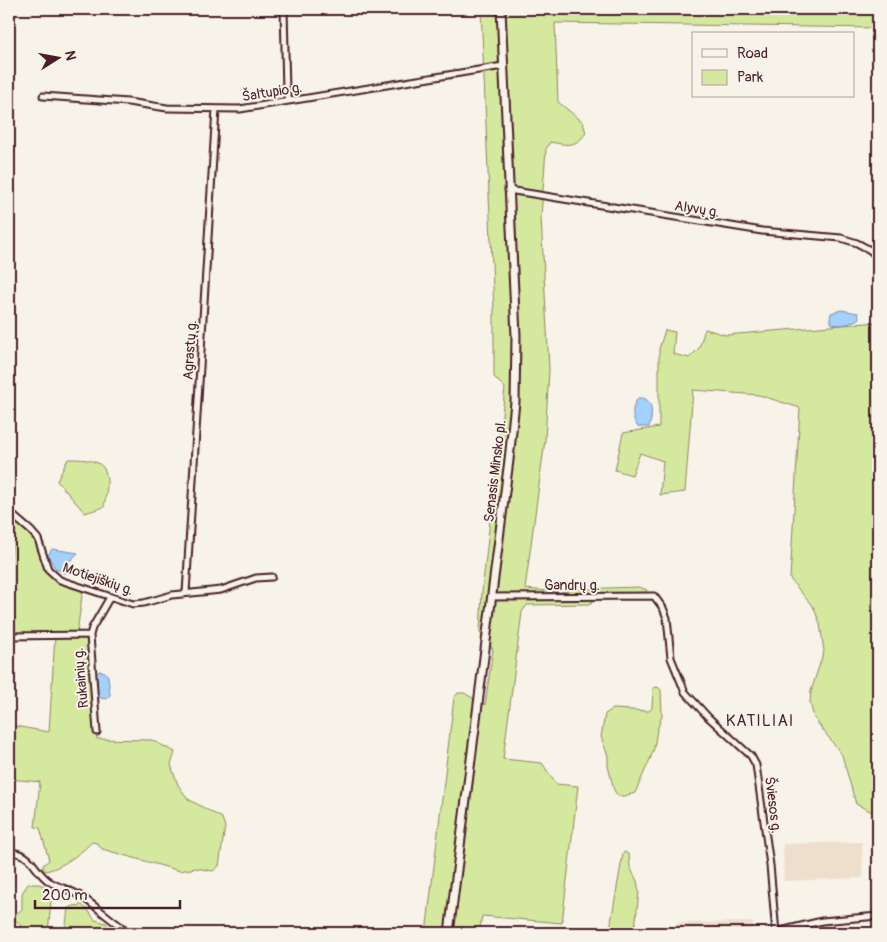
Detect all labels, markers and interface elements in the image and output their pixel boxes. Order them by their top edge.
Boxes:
north arrow [32,32,82,82]
legend [692,32,854,98]
text: Road [737,44,768,63]
text: N [61,49,80,62]
text: Park [737,68,764,87]
street label: Šaltupio g. [241,78,303,105]
street label: Alyvų g. [673,197,721,221]
street label: Agrastų g. [179,320,201,380]
street label: Senasis Minsko pl. [480,419,510,523]
street label: Motiejiškių g. [61,559,135,599]
street label: Gandrų g. [544,577,600,594]
street label: Rukainių g. [70,647,92,709]
district label: KATILIAI [726,711,794,731]
street label: Šviesos g. [761,775,786,834]
scale bar [35,877,180,909]
text: 200 m [42,886,87,905]

